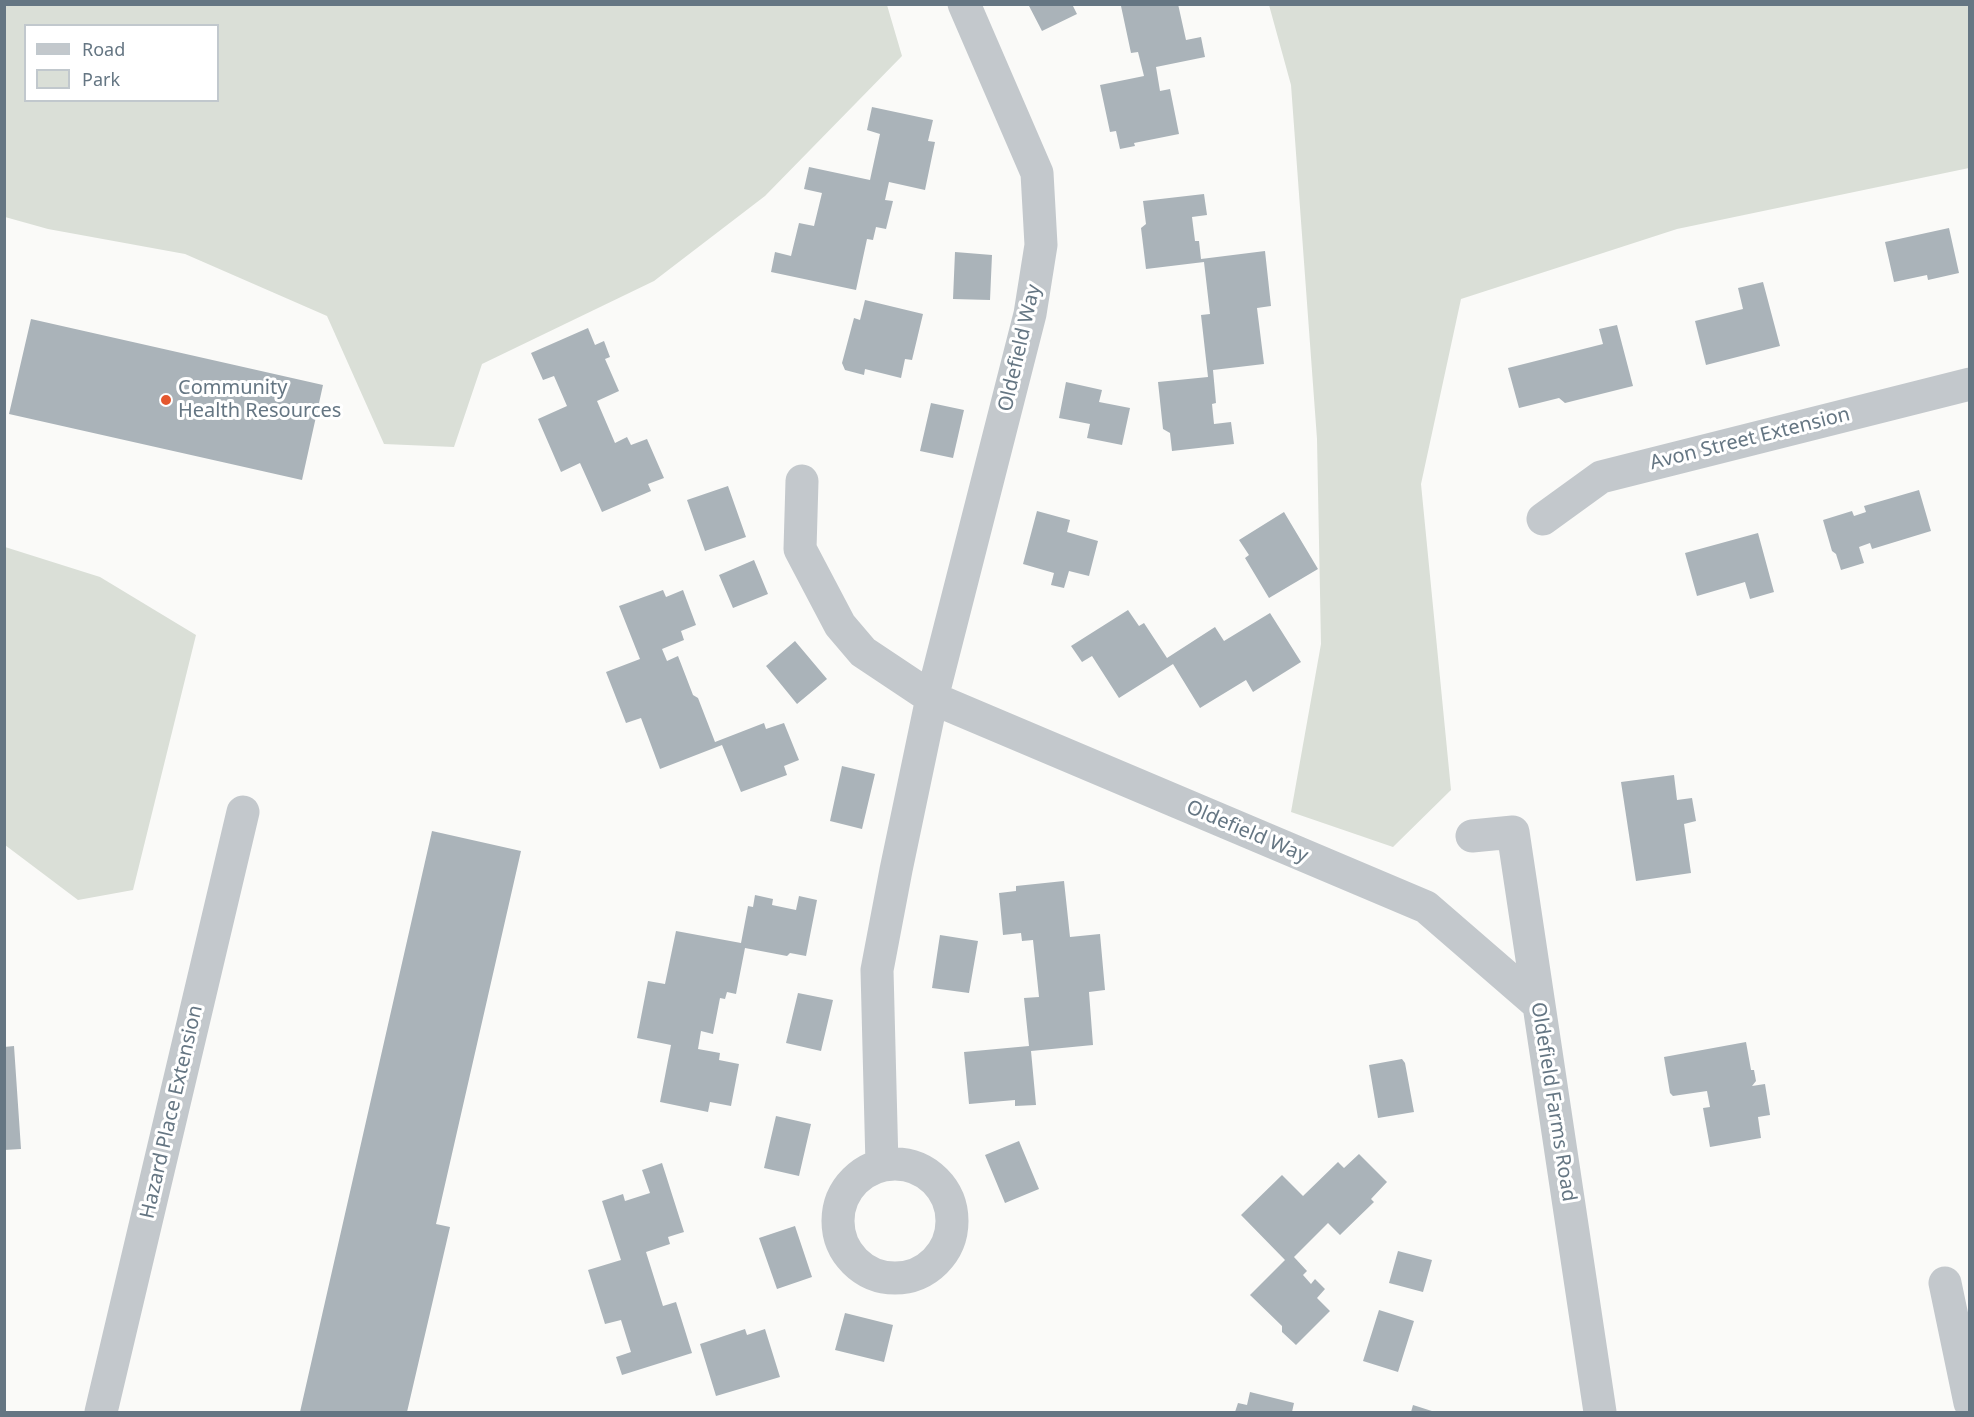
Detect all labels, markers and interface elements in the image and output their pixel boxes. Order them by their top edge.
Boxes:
legend [24,24,219,102]
text: Road [82,37,125,61]
text: Park [82,67,120,91]
street label: Oldefield Way [994,282,1046,414]
place label: Community Health Resources [178,376,341,423]
marker: Community Health Resources [159,393,173,407]
street label: Avon Street Extension [1647,403,1853,475]
street label: Oldefield Way [1182,796,1312,868]
street label: Oldefield Farms Road [1525,1000,1581,1204]
street label: Hazard Place Extension [136,1003,208,1221]

